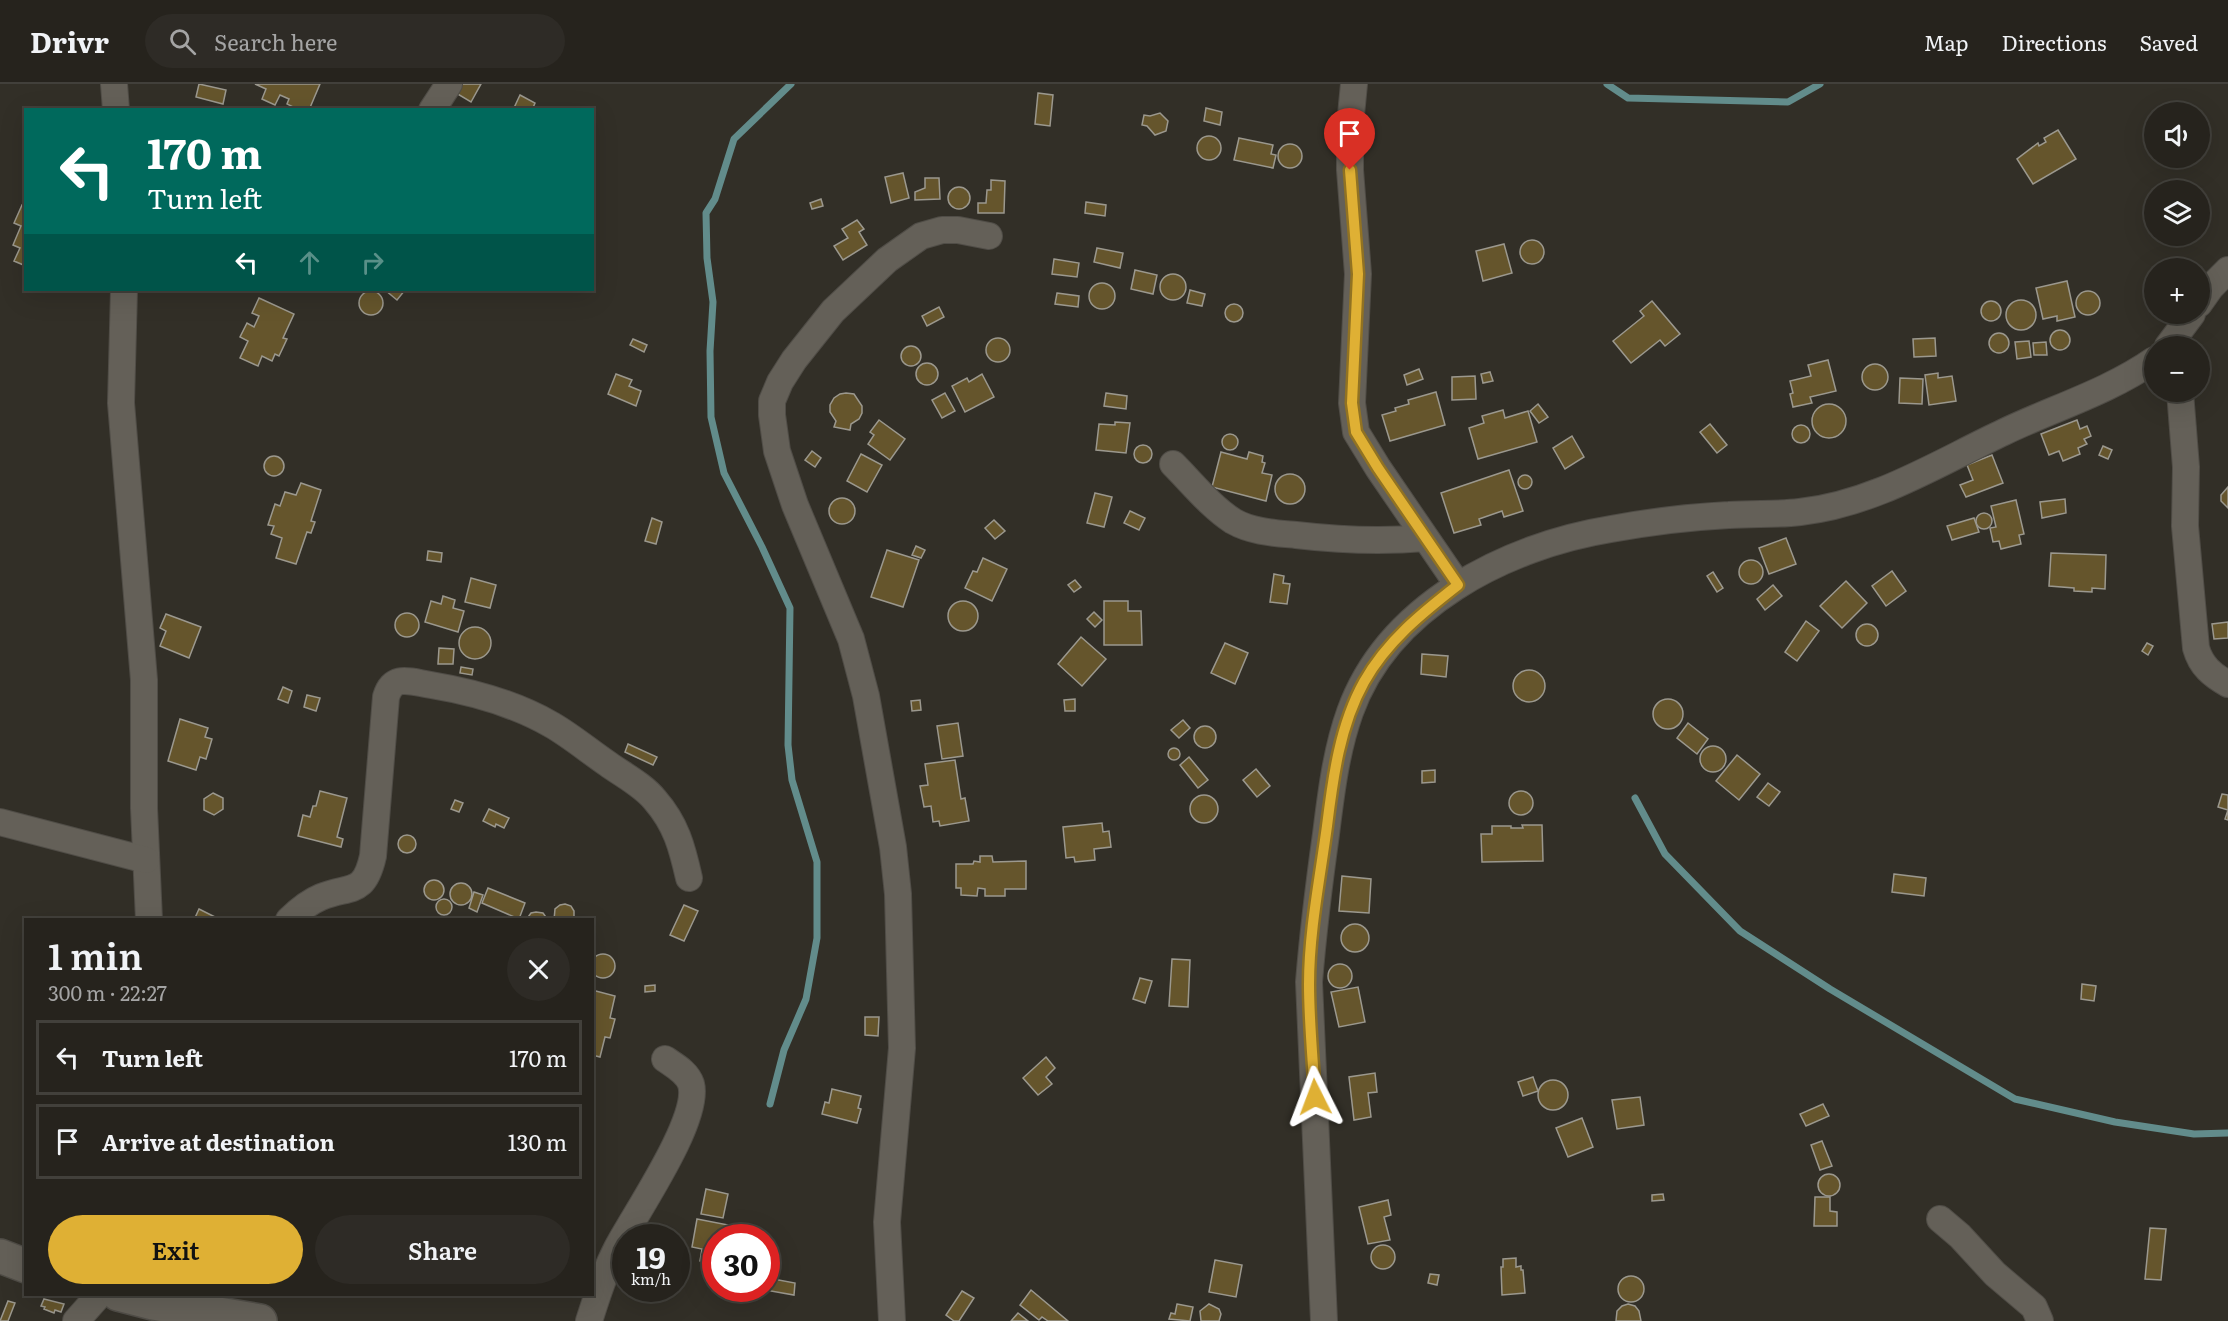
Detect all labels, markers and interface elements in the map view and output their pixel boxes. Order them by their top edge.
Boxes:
search box [145,14,565,68]
text: Drivr [30,20,109,62]
icon: search [166,25,199,58]
text: Search here [214,25,337,58]
text: Map [1924,26,1969,57]
text: Directions [2002,26,2107,57]
text: Saved [2140,26,2198,57]
map controls [2144,102,2210,402]
button: sound [2144,102,2210,168]
pin [1324,108,1375,170]
icon: arrive [1333,117,1366,150]
text: 170 m [147,120,262,182]
icon: left [48,132,126,210]
text: Turn left [147,177,262,217]
button: layers [2144,180,2210,246]
icon: left [230,246,263,279]
icon: ahead [293,246,326,279]
icon: right [356,246,389,279]
button: + [2144,258,2210,324]
button: − [2144,336,2210,402]
text: 1 min [48,928,143,981]
button: close [507,938,570,1001]
text: 300 m · 22:27 [48,977,167,1007]
icon: left [51,1041,84,1074]
text: Turn left [102,1041,203,1074]
text: 170 m [509,1041,567,1074]
position arrow [1283,1065,1347,1129]
icon: arrive [51,1125,84,1158]
text: Arrive at destination [102,1125,335,1158]
text: 130 m [508,1125,567,1158]
button: Exit [48,1215,303,1284]
button: Share [315,1215,570,1284]
speed limit sign: 30 [702,1224,780,1302]
text: 19 [636,1234,666,1278]
text: km/h [631,1267,671,1290]

